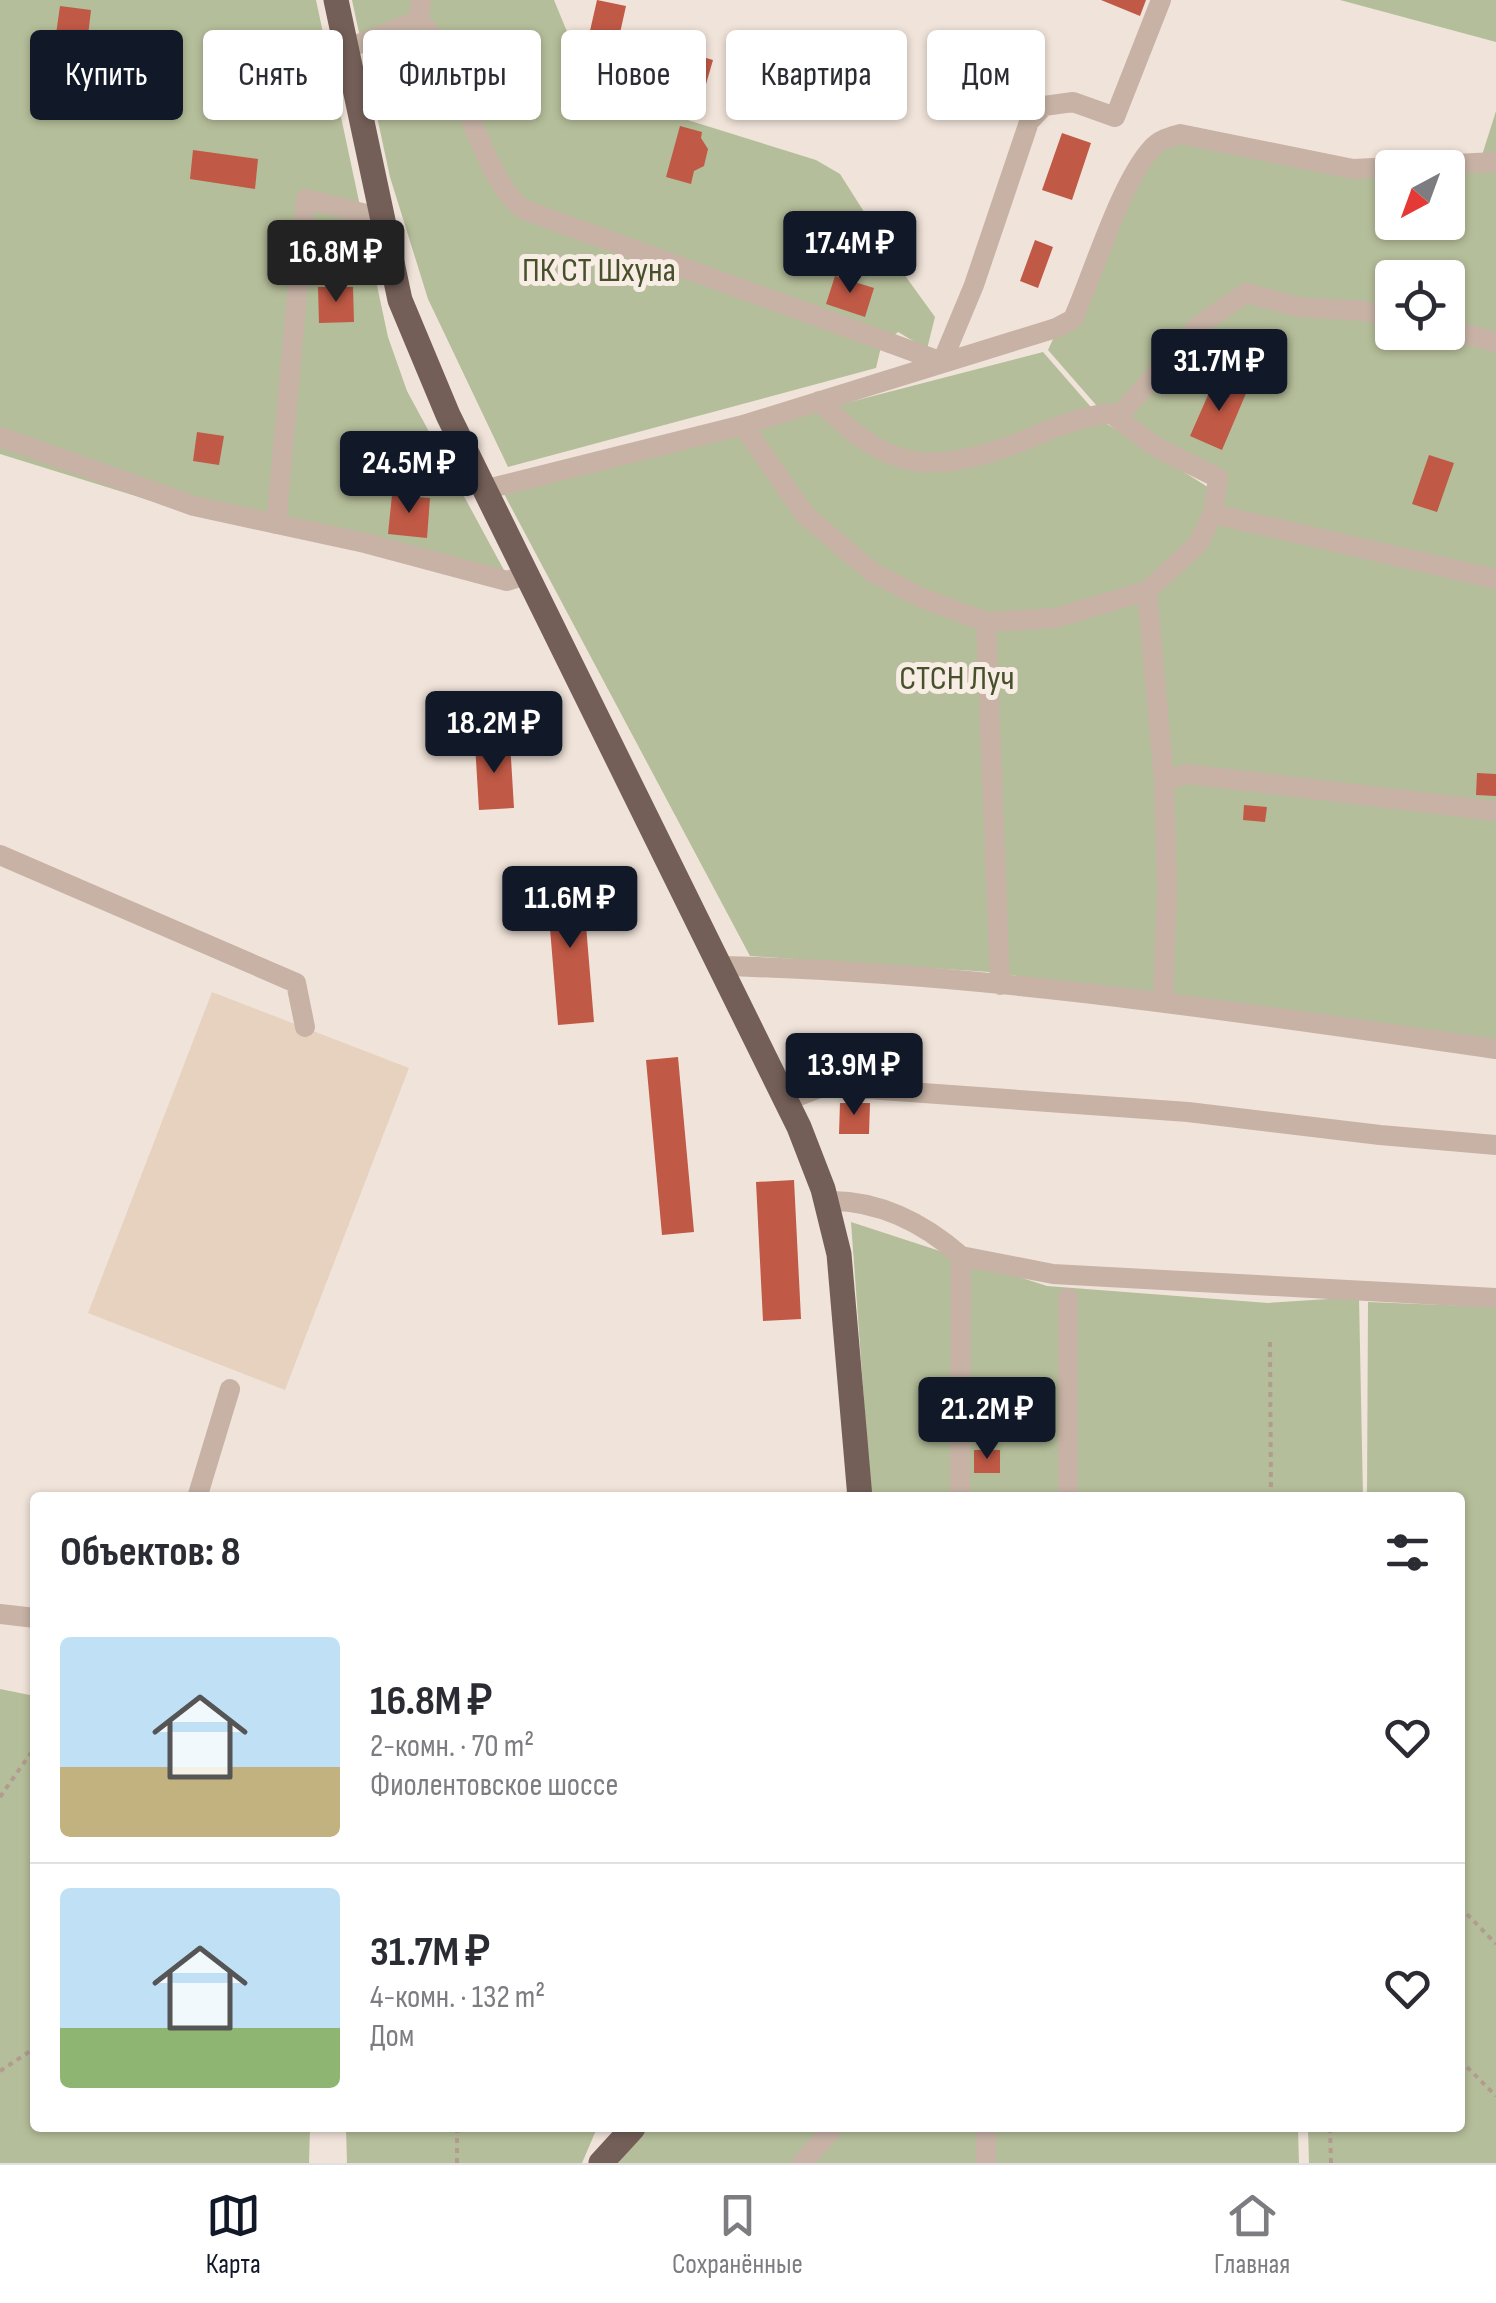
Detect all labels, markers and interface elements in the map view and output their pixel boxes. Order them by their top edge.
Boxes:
chip: Купить [30,30,183,120]
chip: Снять [203,30,343,120]
chip: Фильтры [363,30,541,120]
chip: Новое [561,30,706,120]
chip: Квартира [726,30,907,120]
chip: Дом [927,30,1045,120]
north arrow [1375,150,1465,240]
map controls [1375,150,1465,350]
pin: 17.4M ₽ [758,211,942,296]
pin: 16.8M ₽ [244,220,428,305]
text: 17.4M ₽ [805,224,895,263]
text: 16.8M ₽ [289,233,383,272]
park label: ПК СТ Шхуна [522,249,676,292]
button: locate [1375,260,1465,350]
pin: 31.7M ₽ [1127,329,1311,414]
text: 31.7M ₽ [1173,342,1265,381]
pin: 24.5M ₽ [317,431,501,516]
text: 24.5M ₽ [362,444,456,483]
park label: СТСН Луч [899,657,1015,700]
pin: 18.2M ₽ [402,691,586,776]
text: 18.2M ₽ [447,704,541,743]
pin: 11.6M ₽ [478,866,662,951]
text: 11.6M ₽ [524,879,616,918]
pin: 13.9M ₽ [762,1033,946,1118]
text: 13.9M ₽ [808,1046,900,1085]
pin: 21.2M ₽ [895,1377,1079,1462]
text: 21.2M ₽ [940,1390,1034,1429]
icon: filters [1380,1525,1435,1580]
text: Объектов: 8 [60,1527,241,1578]
text: 16.8M ₽ [370,1676,492,1727]
icon: home [140,1677,260,1797]
icon: heart [1380,1710,1435,1765]
text: 2-комн. · 70 m² [370,1727,534,1766]
text: Фиолентовское шоссе [370,1766,618,1805]
text: 31.7M ₽ [370,1927,490,1978]
icon: home [140,1928,260,2048]
icon: heart [1380,1961,1435,2016]
text: 4-комн. · 132 m² [370,1978,545,2017]
text: Дом [370,2017,414,2056]
tab: Карта [206,2188,261,2281]
tab: Сохранённые [672,2188,803,2281]
tab: Главная [1214,2188,1290,2281]

